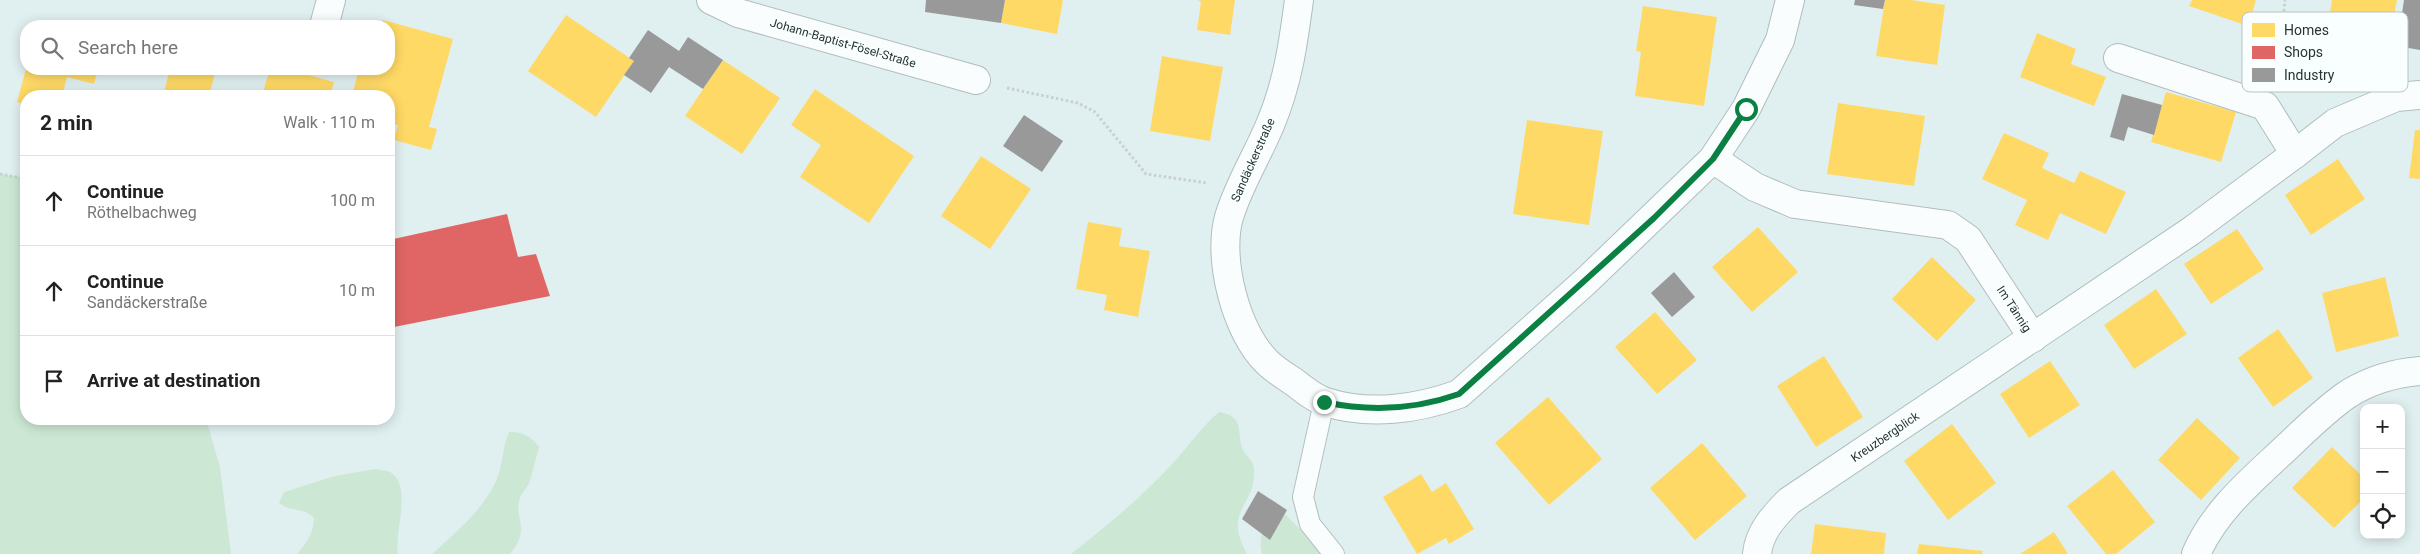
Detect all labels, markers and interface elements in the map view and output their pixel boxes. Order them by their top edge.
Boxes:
legend [2242,12,2408,92]
street label: Johann-Baptist-Fösel-Straße [768,15,918,71]
search box [20,20,395,75]
text: Homes [2284,22,2329,38]
icon: search [38,34,66,62]
text: Search here [78,36,178,59]
text: Shops [2284,44,2323,60]
text: Industry [2284,67,2335,83]
route start [1735,98,1758,121]
text: 2 min [40,111,93,135]
text: Walk · 110 m [283,113,375,132]
street label: Sandäckerstraße [1228,116,1278,204]
text: Continue [87,180,164,203]
icon: ahead [40,187,68,215]
text: 100 m [330,191,375,210]
text: Röthelbachweg [87,203,197,222]
text: Continue [87,270,164,293]
icon: ahead [40,277,68,305]
text: 10 m [339,281,375,300]
street label: Im Tännig [1994,283,2034,335]
text: Sandäckerstraße [87,293,207,312]
icon: arrive [40,367,68,395]
text: Arrive at destination [87,369,260,392]
route end [1313,391,1336,414]
map controls [2360,404,2405,539]
button: + [2360,404,2405,449]
street label: Kreuzbergblick [1848,409,1922,465]
button: − [2360,449,2405,494]
button: locate [2360,494,2405,539]

